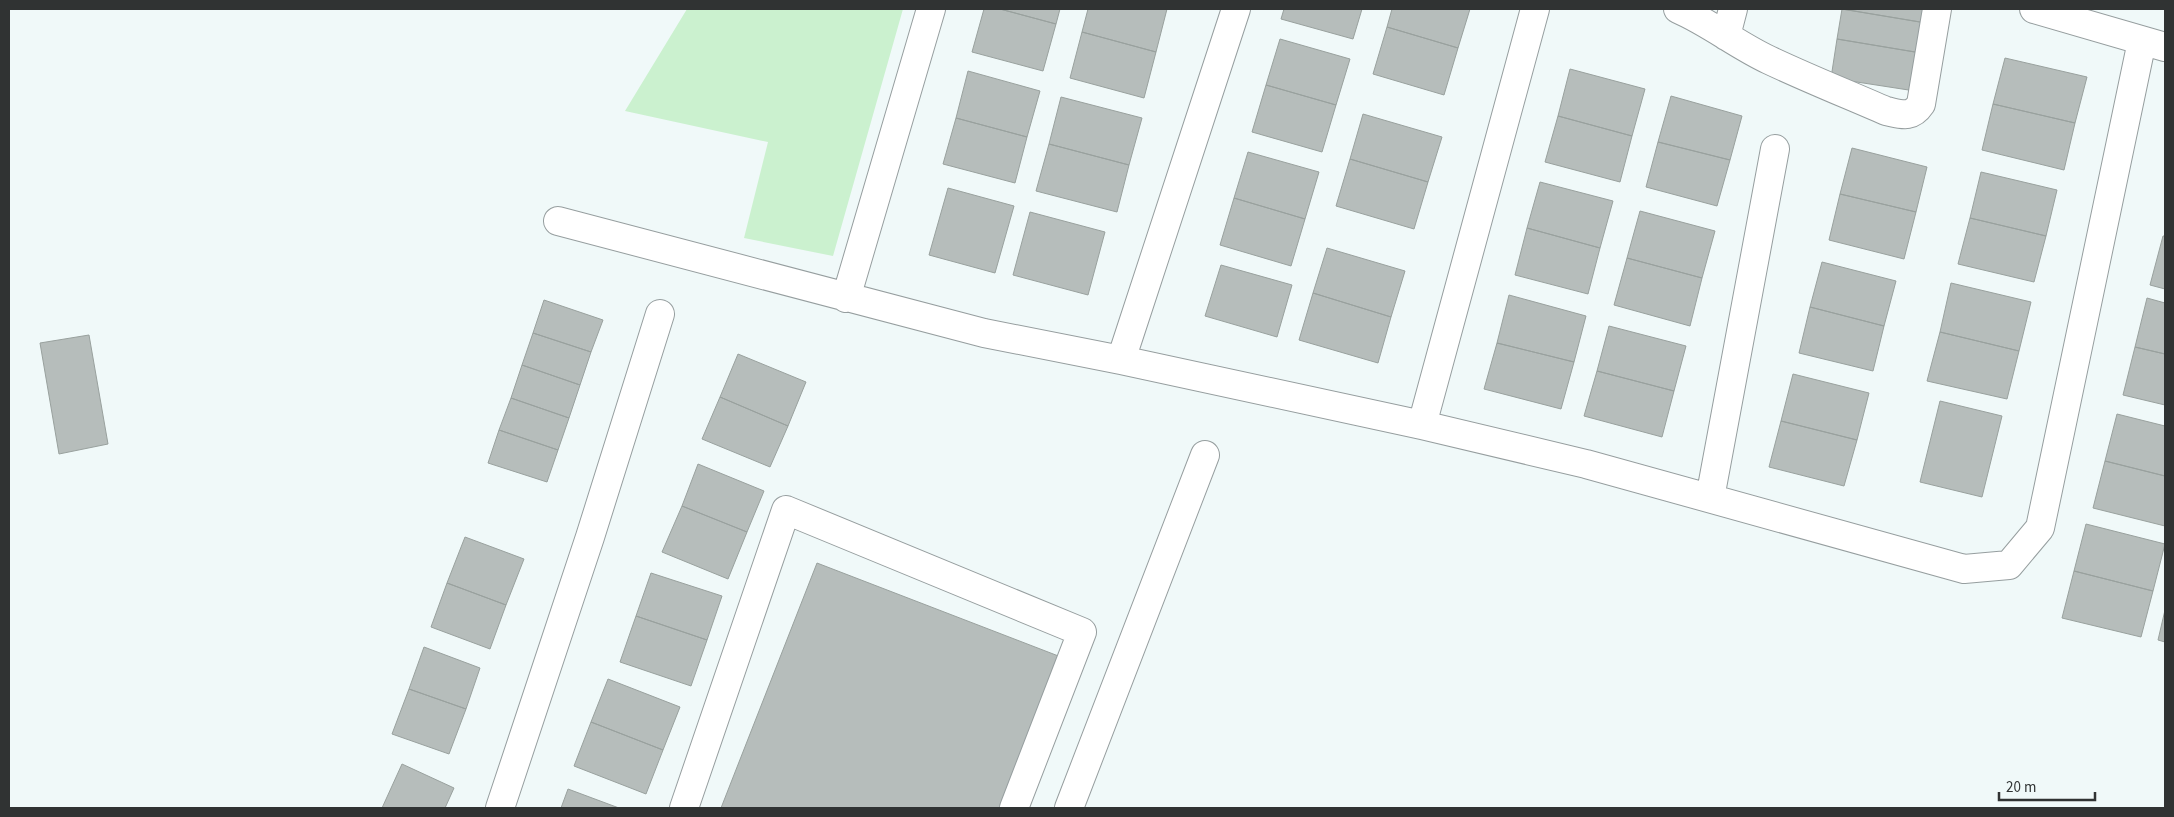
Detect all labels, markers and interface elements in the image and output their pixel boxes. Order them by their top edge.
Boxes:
scale bar [1999,770,2095,802]
text: 20 m [2006,777,2036,798]

